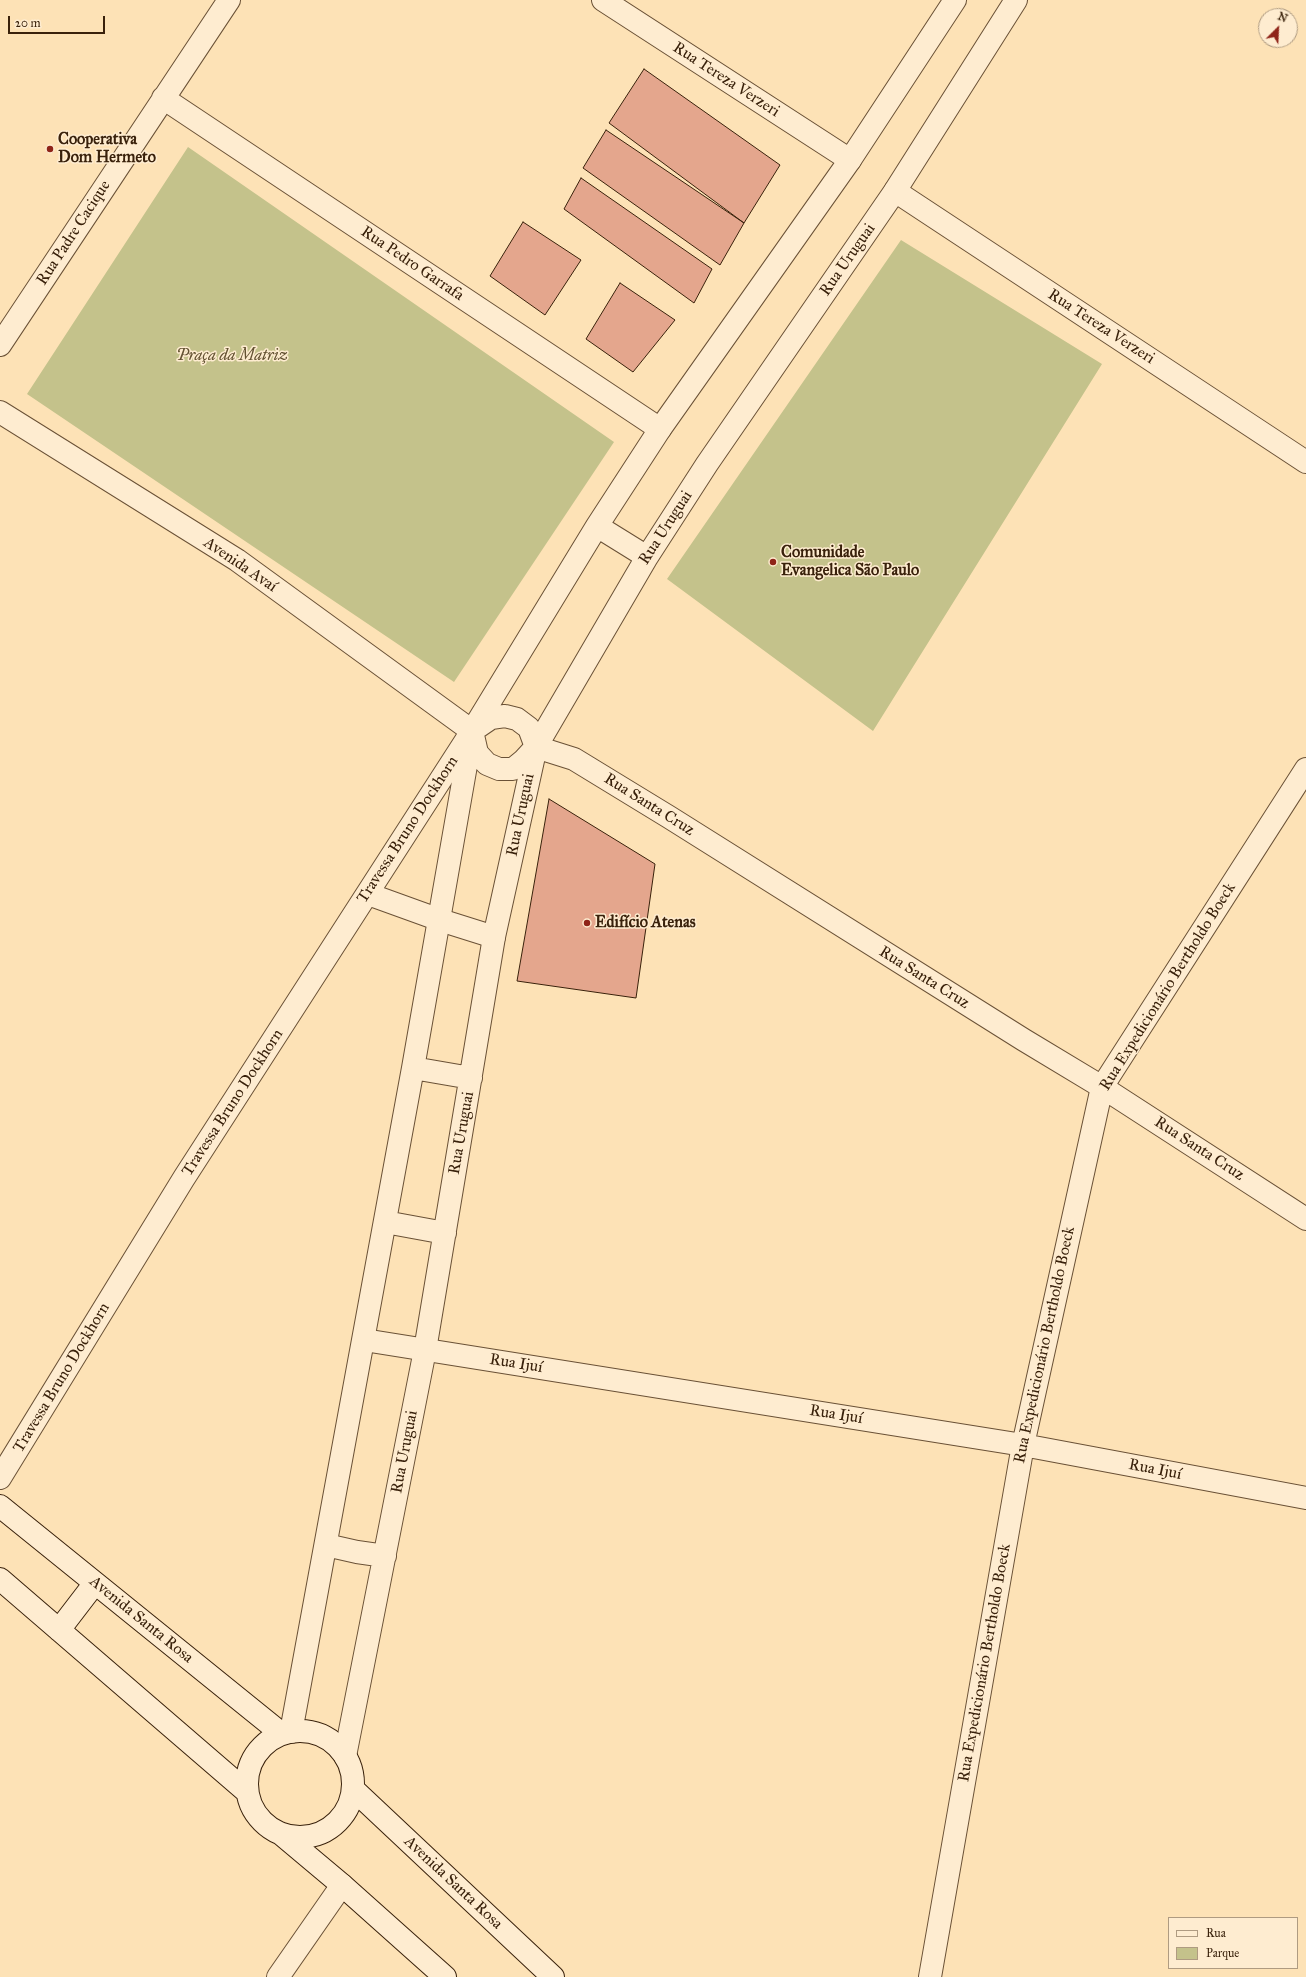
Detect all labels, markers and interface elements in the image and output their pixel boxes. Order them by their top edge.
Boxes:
scale bar [10,8,107,34]
north arrow [1258,8,1298,48]
text: N [1276,10,1290,25]
text: 20 m [15,16,41,30]
street label: Rua Tereza Verzeri [669,38,783,122]
place label: Cooperativa Dom Hermeto [58,130,156,168]
marker: Cooperativa Dom Hermeto [45,144,55,154]
street label: Rua Padre Cacique [33,177,115,289]
street label: Rua Uruguai [816,220,880,300]
street label: Rua Pedro Garrafa [357,222,467,306]
street label: Rua Tereza Verzeri [1044,285,1158,369]
park label: Praça da Matriz [176,346,288,366]
street label: Rua Uruguai [635,488,697,568]
street label: Avenida Avaí [200,533,280,597]
place label: Comunidade Evangelica São Paulo [781,543,919,581]
marker: Comunidade Evangelica São Paulo [768,557,778,567]
street label: Travessa Bruno Dockhorn [353,753,463,907]
street label: Rua Santa Cruz [600,770,698,840]
street label: Rua Uruguai [503,772,539,858]
street label: Rua Expedicionário Bertholdo Boeck [1096,880,1240,1094]
place label: Edifício Atenas [595,913,696,933]
marker: Edifício Atenas [582,918,592,928]
street label: Rua Santa Cruz [875,943,973,1013]
street label: Travessa Bruno Dockhorn [178,1026,288,1180]
street label: Rua Uruguai [445,1090,479,1176]
street label: Rua Santa Cruz [1151,1113,1247,1185]
street label: Rua Expedicionário Bertholdo Boeck [1011,1225,1079,1465]
street label: Travessa Bruno Dockhorn [10,1300,114,1456]
street label: Rua Ijuí [488,1350,544,1378]
street label: Rua Ijuí [808,1401,864,1429]
street label: Rua Uruguai [388,1409,422,1495]
street label: Rua Ijuí [1127,1455,1183,1485]
street label: Rua Expedicionário Bertholdo Boeck [955,1542,1015,1784]
street label: Avenida Santa Rosa [85,1572,197,1668]
street label: Avenida Santa Rosa [400,1832,506,1934]
legend [1168,1917,1298,1969]
text: Rua [1206,1926,1226,1940]
text: Parque [1206,1946,1239,1960]

